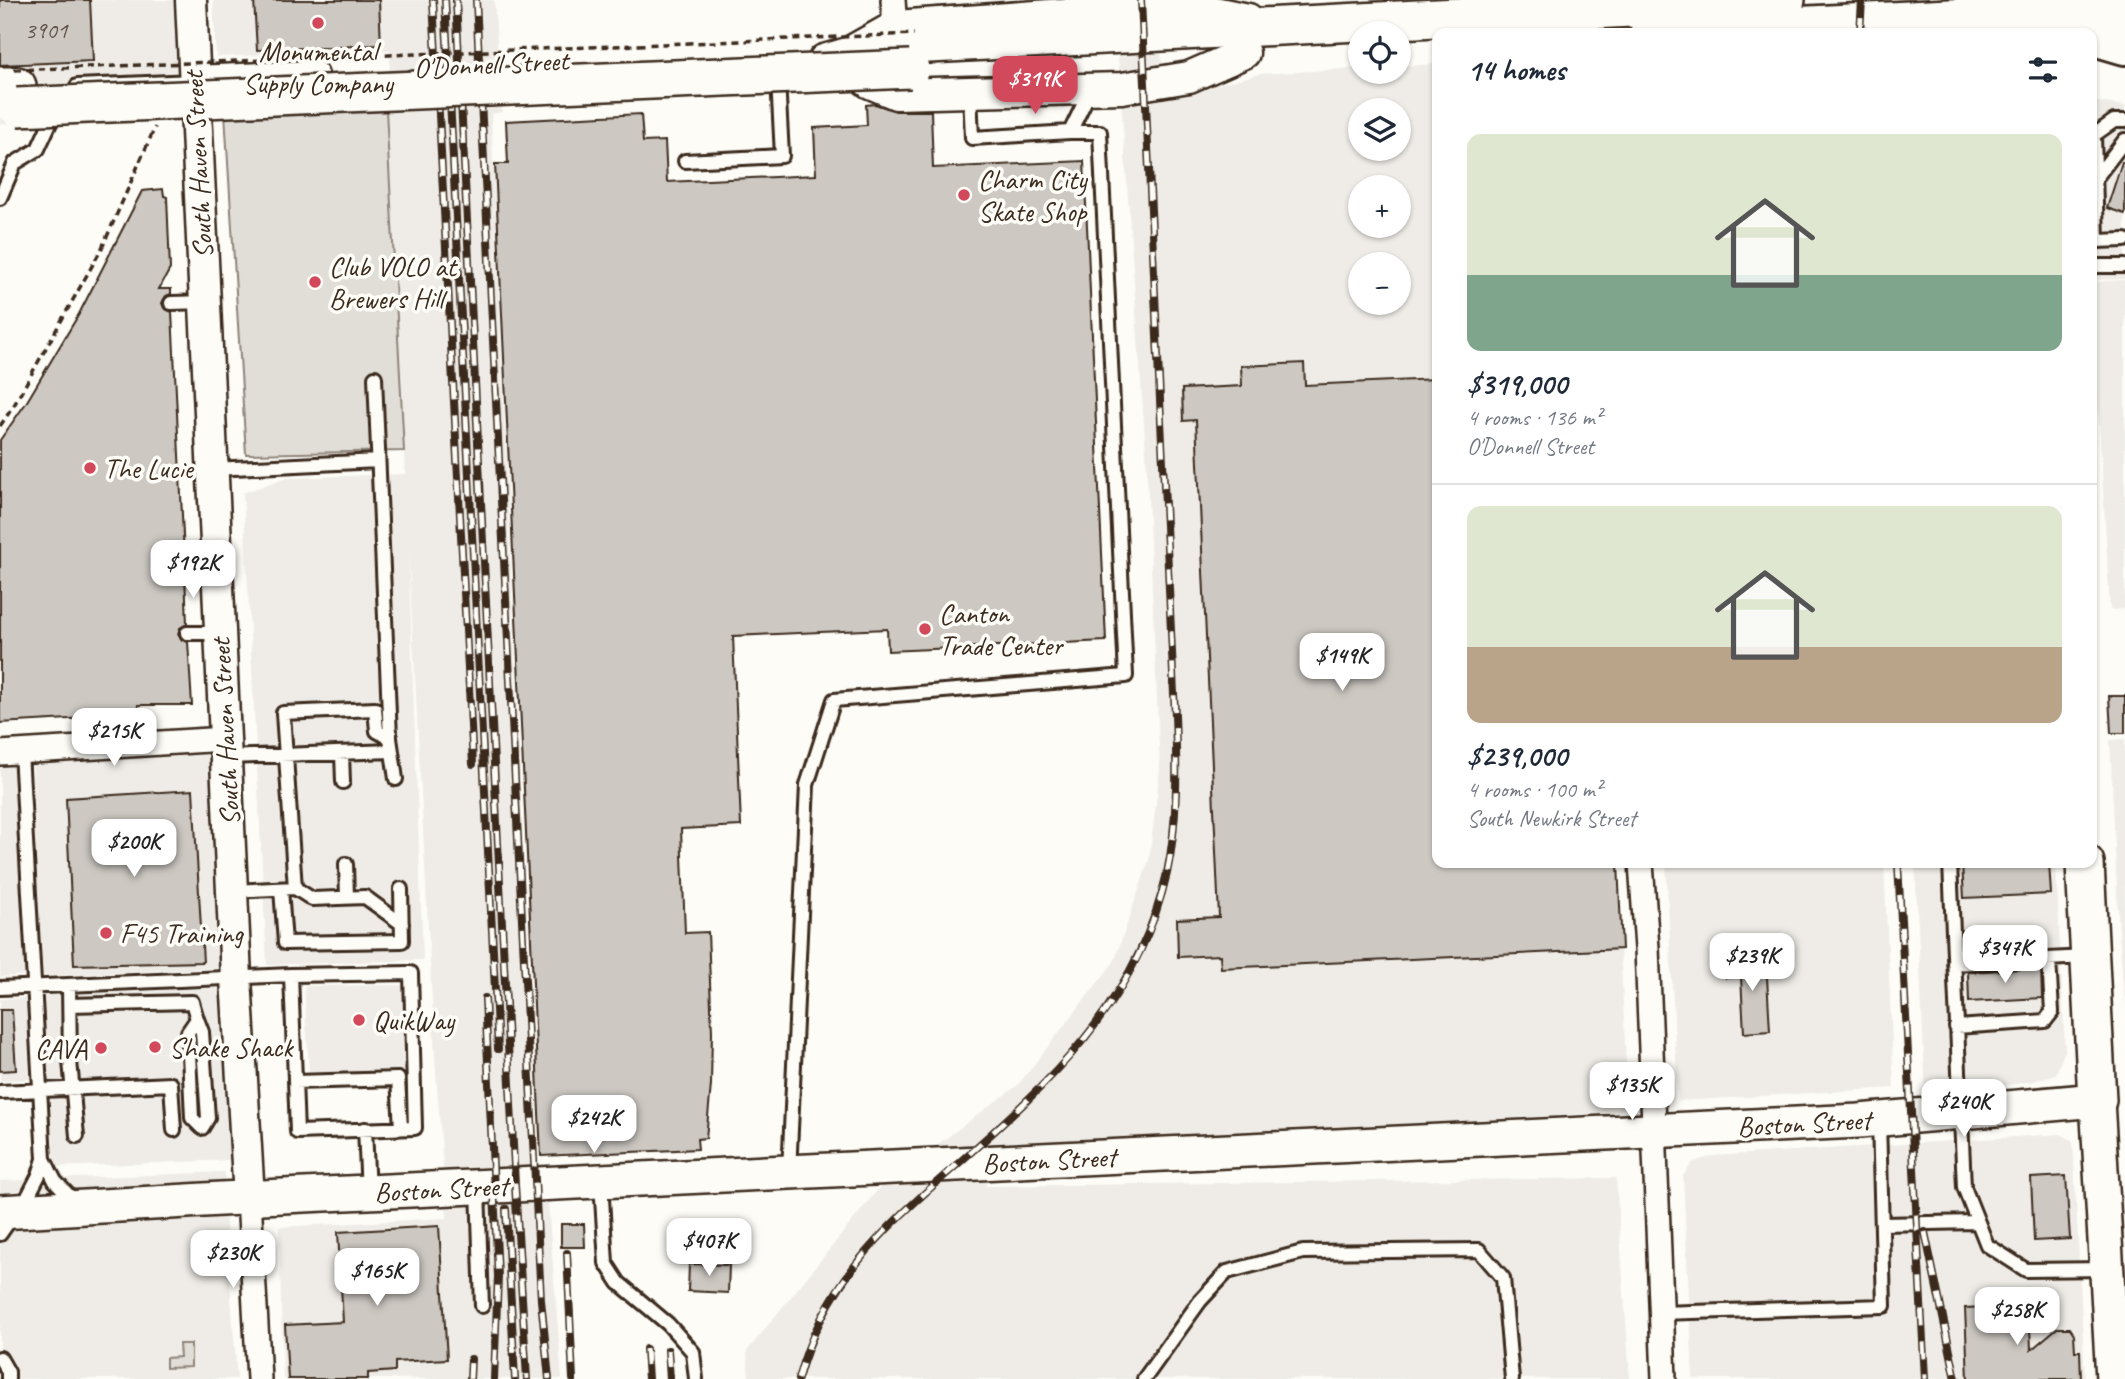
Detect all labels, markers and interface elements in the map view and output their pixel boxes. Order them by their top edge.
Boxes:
house number: 3901 [24,15,69,45]
marker: Monumental Supply Company [310,15,326,31]
map controls [1348,21,1411,315]
button: locate [1348,21,1411,84]
place label: Monumental Supply Company [243,34,395,101]
street label: O'Donnell Street [413,42,572,86]
text: 14 homes [1467,51,1565,89]
icon: filters [2024,51,2062,89]
pin: $319K [986,57,1084,116]
text: $319K [1009,64,1061,93]
street label: South Haven Street [175,68,220,259]
button: layers [1348,98,1411,161]
place label: Charm City Skate Shop [978,162,1089,229]
button: + [1348,175,1411,238]
icon: home [1702,180,1828,306]
marker: Charm City Skate Shop [956,187,972,203]
place label: Club VOLO at Brewers Hill [329,249,459,316]
button: − [1348,252,1411,315]
marker: Club VOLO at Brewers Hill [307,274,323,290]
text: $319,000 [1467,365,1567,403]
text: 4 rooms · 136 m² [1467,403,1602,432]
text: O'Donnell Street [1467,432,1594,461]
place label: The Lucie [104,451,195,486]
marker: The Lucie [82,460,98,476]
pin: $192K [144,540,242,600]
text: $192K [167,548,219,577]
icon: home [1702,552,1828,678]
place label: Canton Trade Center [939,596,1064,663]
marker: Canton Trade Center [917,621,933,637]
pin: $149K [1293,634,1391,693]
street label: South Haven Street [202,635,247,826]
text: $149K [1316,641,1368,670]
pin: $215K [65,708,163,768]
text: $215K [88,716,140,745]
text: $239,000 [1467,737,1567,775]
text: 4 rooms · 100 m² [1467,775,1602,804]
text: South Newkirk Street [1467,804,1636,833]
pin: $200K [85,820,183,879]
text: $200K [107,827,161,856]
place label: F45 Training [120,916,244,951]
marker: F45 Training [98,925,114,941]
pin: $347K [1956,926,2054,985]
text: $347K [1979,933,2032,962]
pin: $239K [1703,934,1801,993]
text: $239K [1726,941,1778,970]
place label: QuikWay [373,1003,457,1038]
marker: QuikWay [351,1012,367,1028]
place label: Shake Shack [169,1030,294,1065]
place label: CAVA [35,1031,88,1066]
marker: Shake Shack [147,1039,163,1055]
marker: CAVA [93,1040,109,1056]
pin: $135K [1583,1062,1681,1122]
text: $135K [1606,1070,1658,1099]
pin: $240K [1915,1080,2013,1139]
text: $240K [1937,1087,1991,1116]
pin: $242K [545,1096,643,1155]
street label: Boston Street [1736,1102,1875,1144]
text: $242K [567,1103,621,1132]
street label: Boston Street [981,1139,1120,1181]
street label: Boston Street [373,1168,512,1210]
pin: $407K [660,1218,758,1278]
text: $407K [683,1226,736,1255]
pin: $230K [184,1230,282,1290]
text: $230K [206,1238,260,1267]
pin: $165K [328,1248,426,1308]
text: $165K [350,1256,404,1285]
pin: $258K [1968,1288,2066,1347]
text: $258K [1991,1295,2043,1324]

